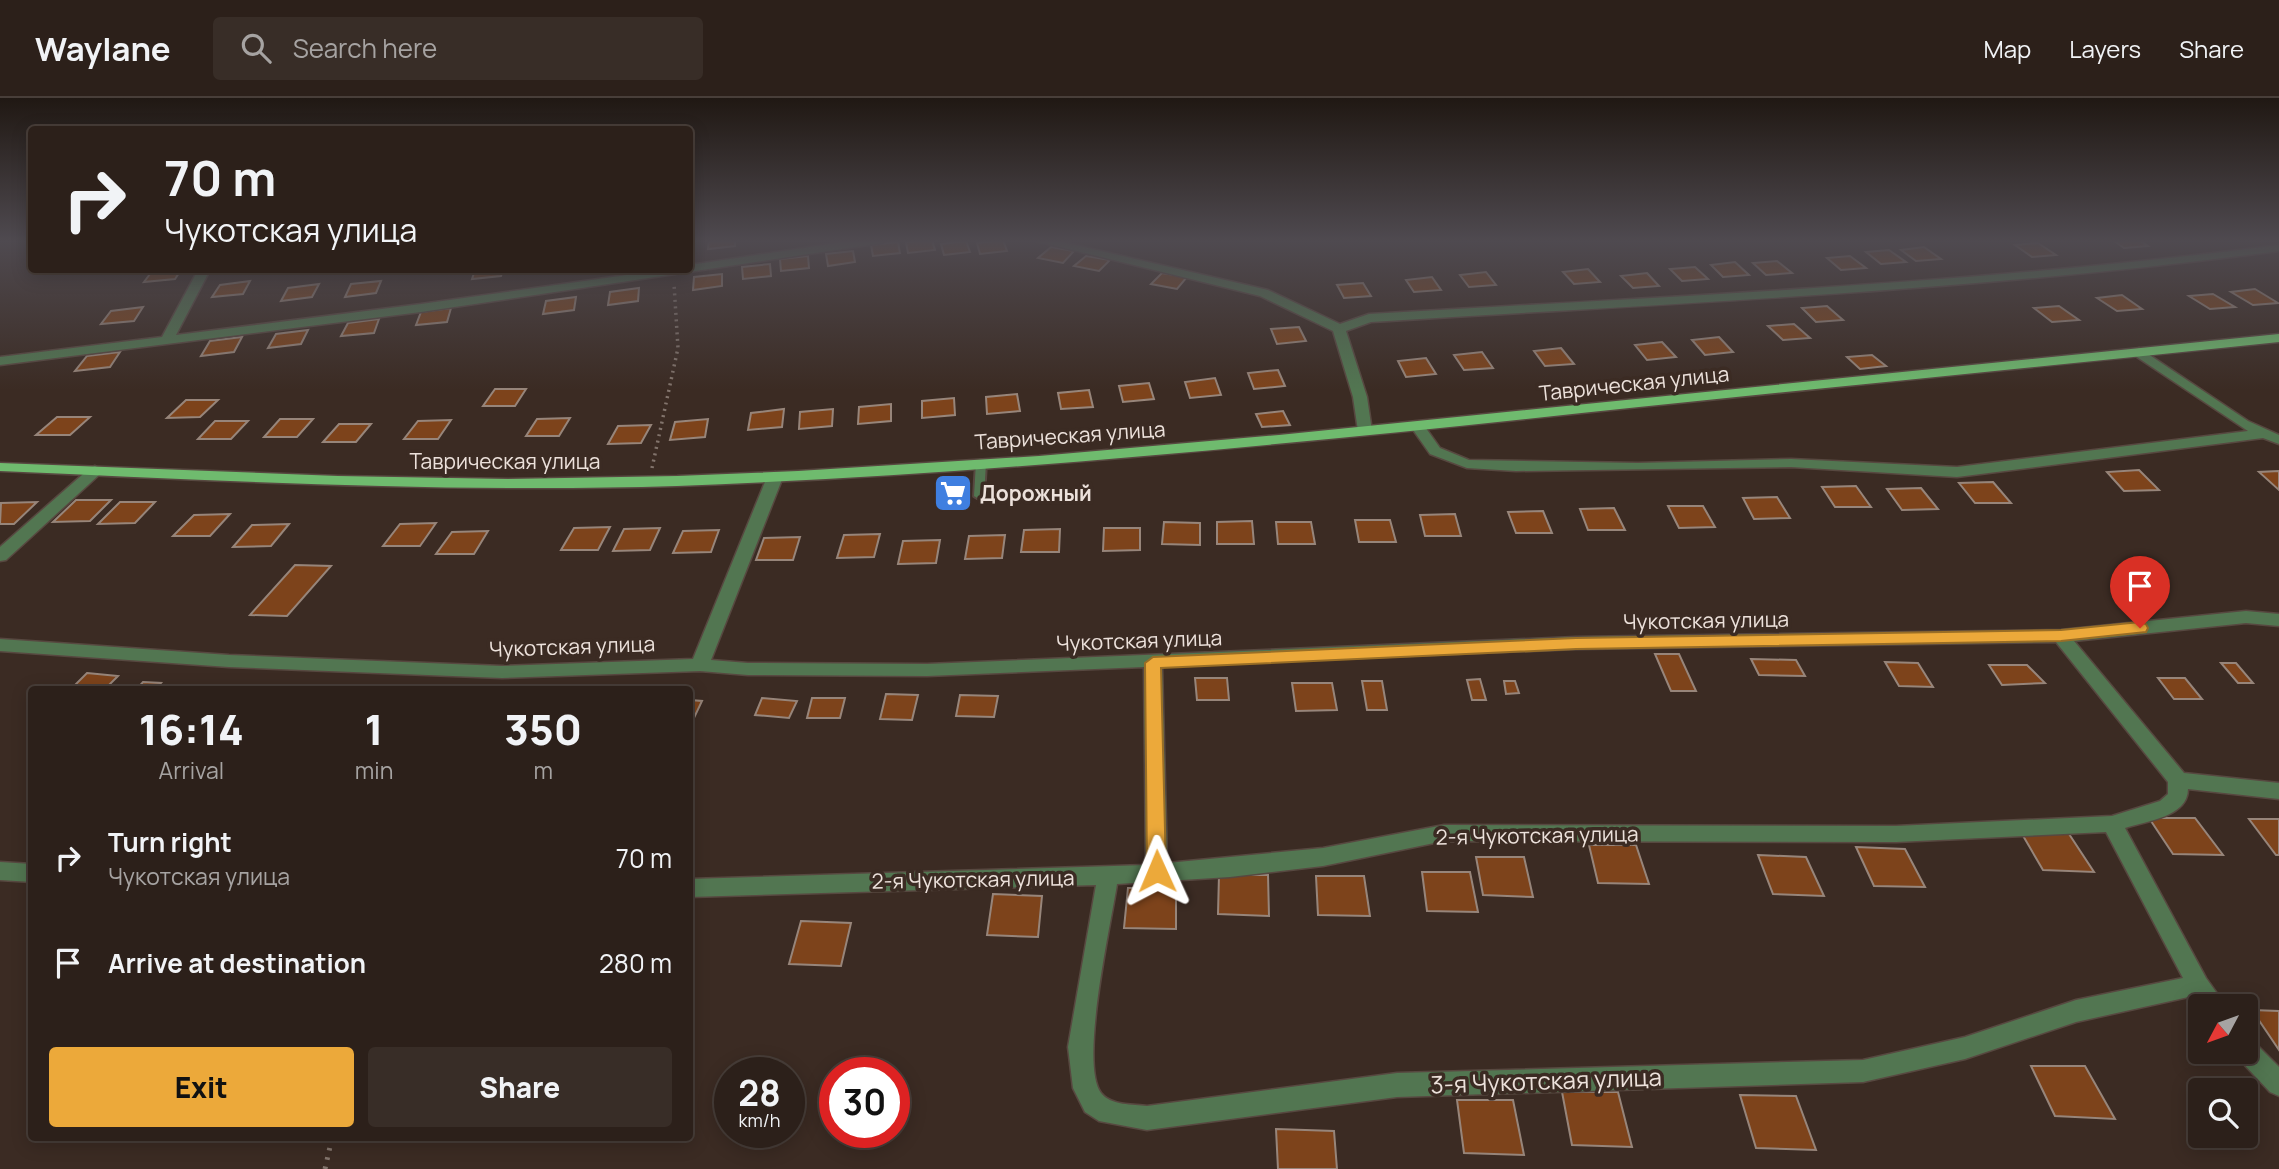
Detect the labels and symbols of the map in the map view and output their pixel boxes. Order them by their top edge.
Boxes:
street label: Таврическая улица [1538,359,1730,407]
street label: Таврическая улица [974,414,1166,456]
street label: Таврическая улица [410,447,600,475]
supermarket icon: Дорожный [932,472,974,514]
place label: Дорожный [980,479,1092,507]
pin [2110,556,2170,628]
street label: Чукотская улица [1623,605,1789,635]
street label: Чукотская улица [1055,623,1223,657]
street label: Чукотская улица [488,629,656,663]
street label: 2-я Чукотская улица [1435,819,1639,851]
position arrow [1120,834,1194,908]
street label: 2-я Чукотская улица [871,863,1075,895]
north arrow [2188,994,2258,1064]
speed limit sign: 30 [819,1057,910,1148]
street label: 3-я Чукотская улица [1430,1059,1662,1101]

